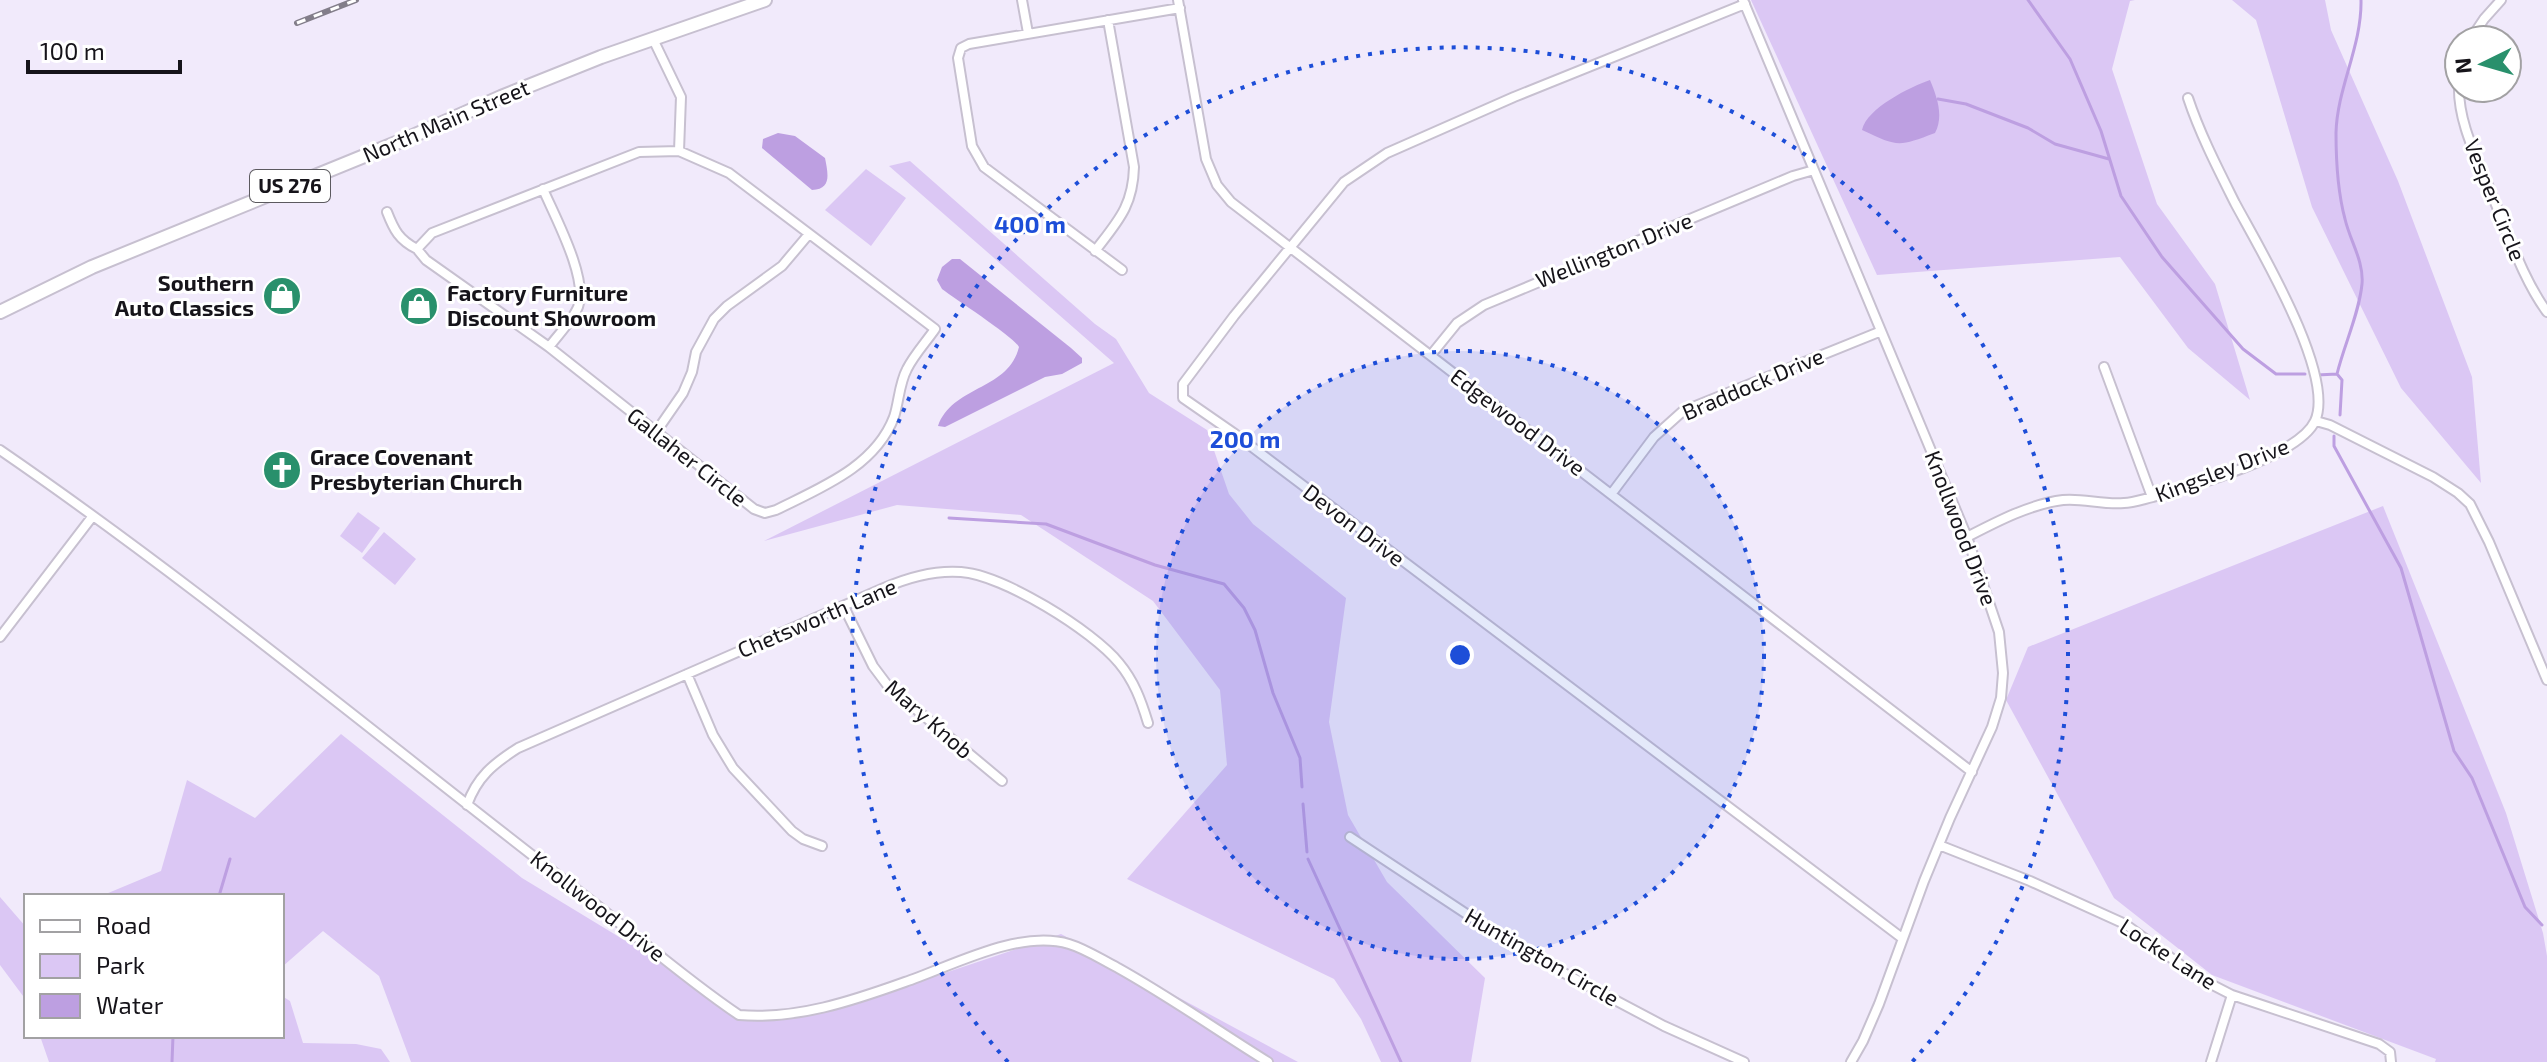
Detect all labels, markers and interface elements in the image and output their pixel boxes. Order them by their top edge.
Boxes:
scale bar [28,24,180,74]
north arrow [2443,24,2523,104]
text: 100 m [40,36,105,65]
text: N [2448,57,2476,75]
street label: North Main Street [358,73,533,167]
street label: Vesper Circle [2460,135,2532,264]
road number: US 276 [250,170,330,202]
street label: Wellington Drive [1531,206,1696,292]
text: 400 m [994,209,1066,238]
place label: Southern Auto Classics [115,269,254,320]
shop icon: Southern Auto Classics [261,275,303,317]
place label: Factory Furniture Discount Showroom [447,279,656,330]
shop icon: Factory Furniture Discount Showroom [398,285,440,327]
street label: Braddock Drive [1678,342,1827,425]
street label: Edgewood Drive [1446,362,1591,480]
street label: Gallaher Circle [623,401,753,511]
text: 200 m [1210,424,1280,453]
street label: Kingsley Drive [2151,432,2292,507]
place label: Grace Covenant Presbyterian Church [310,443,523,495]
street label: Knollwood Drive [1920,447,2003,609]
church icon: Grace Covenant Presbyterian Church [261,449,303,491]
street label: Devon Drive [1299,478,1410,571]
street label: Chetsworth Lane [733,572,900,662]
centre of rings [1446,641,1474,669]
street label: Mary Knob [881,673,979,763]
street label: Knollwood Drive [526,845,671,966]
legend [24,894,284,1038]
street label: Huntington Circle [1461,902,1624,1011]
text: Road [96,910,151,939]
street label: Locke Lane [2115,912,2222,994]
text: Park [96,950,145,979]
text: Water [96,990,164,1019]

